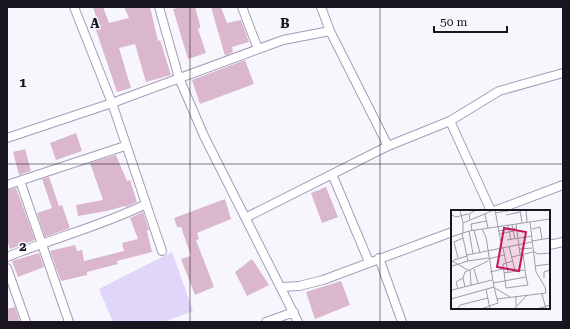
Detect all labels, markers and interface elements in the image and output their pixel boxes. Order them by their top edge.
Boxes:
scale bar [434,8,507,34]
text: 50 m [440,15,467,29]
text: A [90,16,100,31]
text: B [280,16,290,31]
text: 1 [19,75,27,90]
inset map [451,210,550,309]
text: 2 [19,239,27,254]

